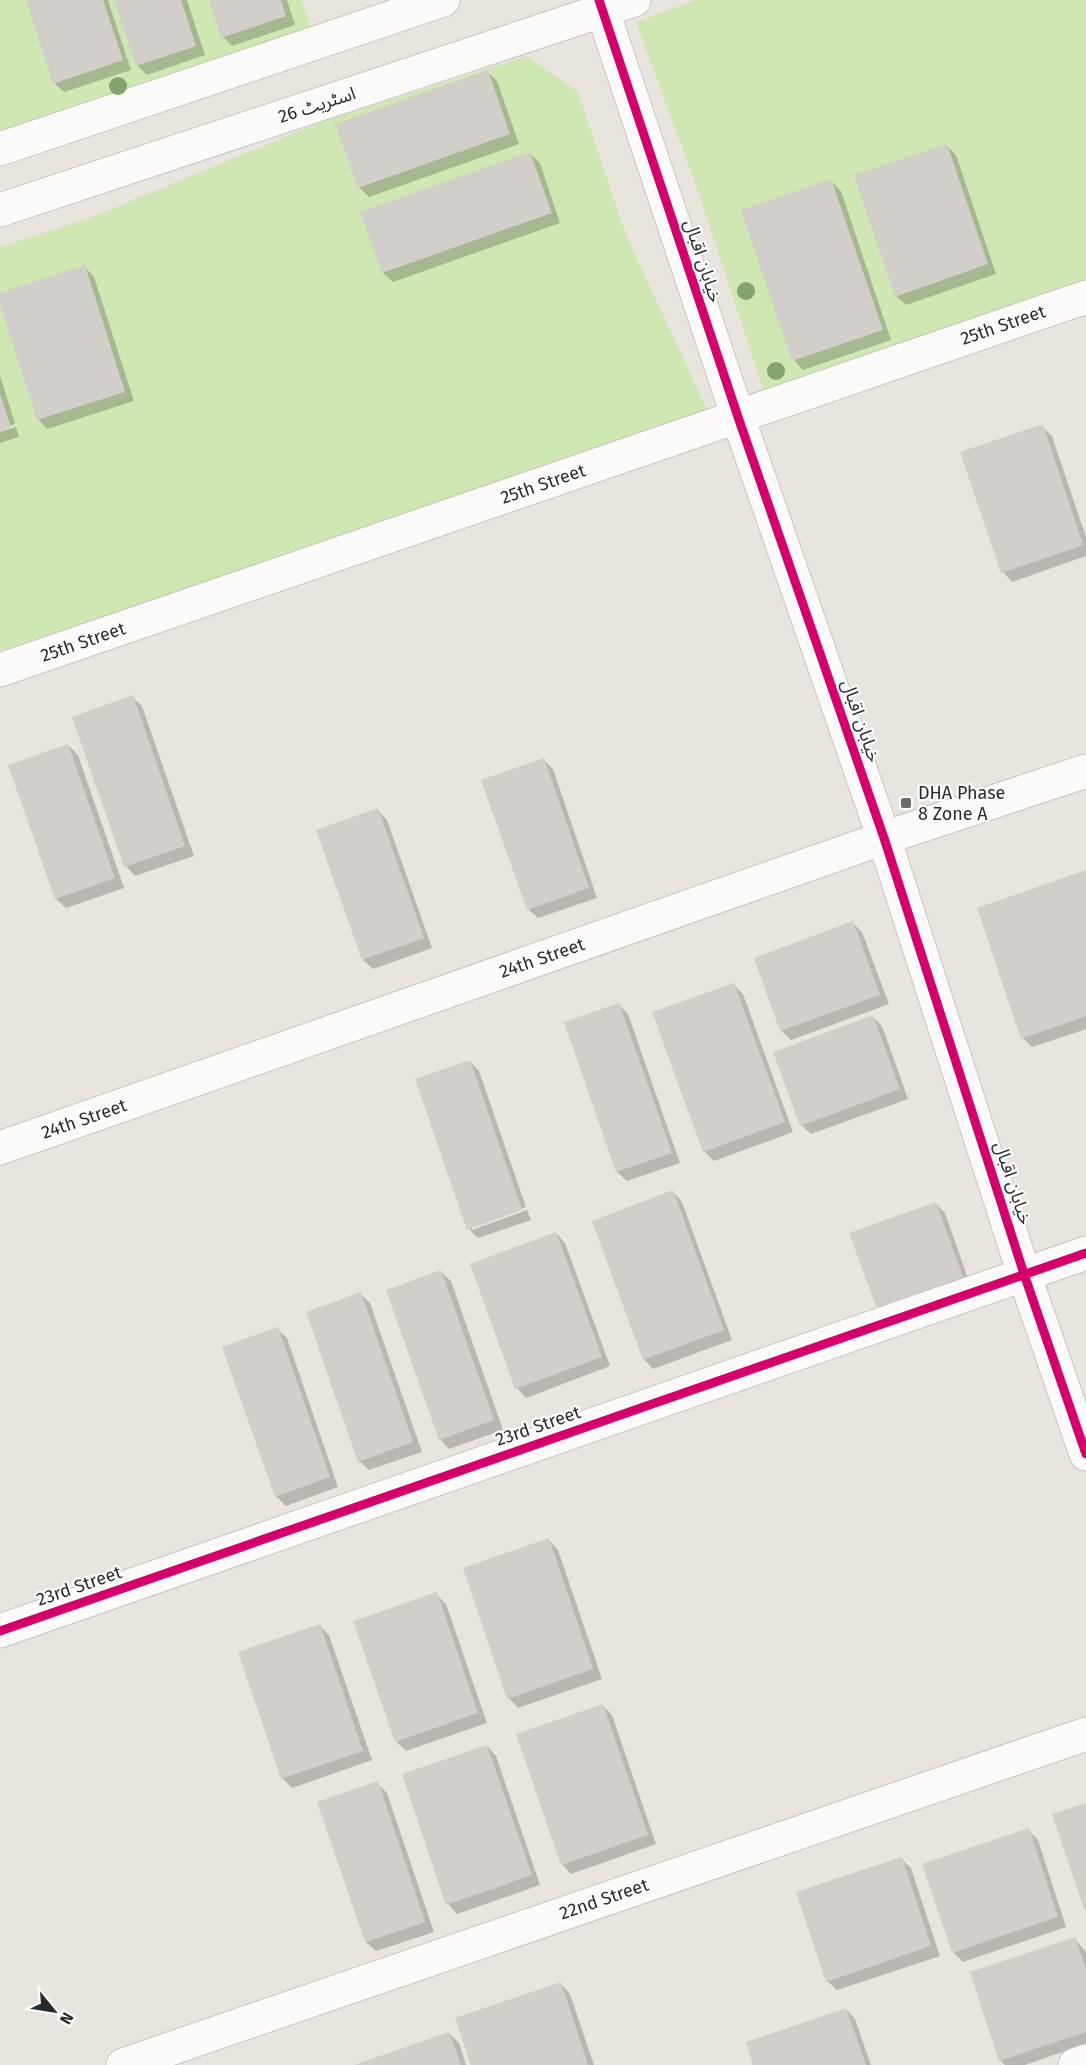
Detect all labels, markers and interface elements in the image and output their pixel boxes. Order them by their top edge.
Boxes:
street label: اسٹریٹ 26 [276,82,358,128]
street label: خیابان اقبال [679,217,727,305]
street label: 25th Street [958,300,1049,350]
street label: 25th Street [498,459,589,509]
street label: 25th Street [38,617,129,667]
street label: خیابان اقبال [837,677,885,765]
place label: DHA Phase 8 Zone A [918,782,1005,825]
marker: DHA Phase 8 Zone A [899,796,913,810]
street label: 24th Street [497,933,588,983]
street label: 24th Street [39,1094,130,1144]
street label: خیابان اقبال [989,1139,1037,1227]
street label: 23rd Street [493,1401,584,1451]
street label: 23rd Street [34,1561,125,1611]
street label: 22nd Street [557,1873,652,1924]
north arrow [24,1981,84,2041]
text: N [56,2009,77,2028]

